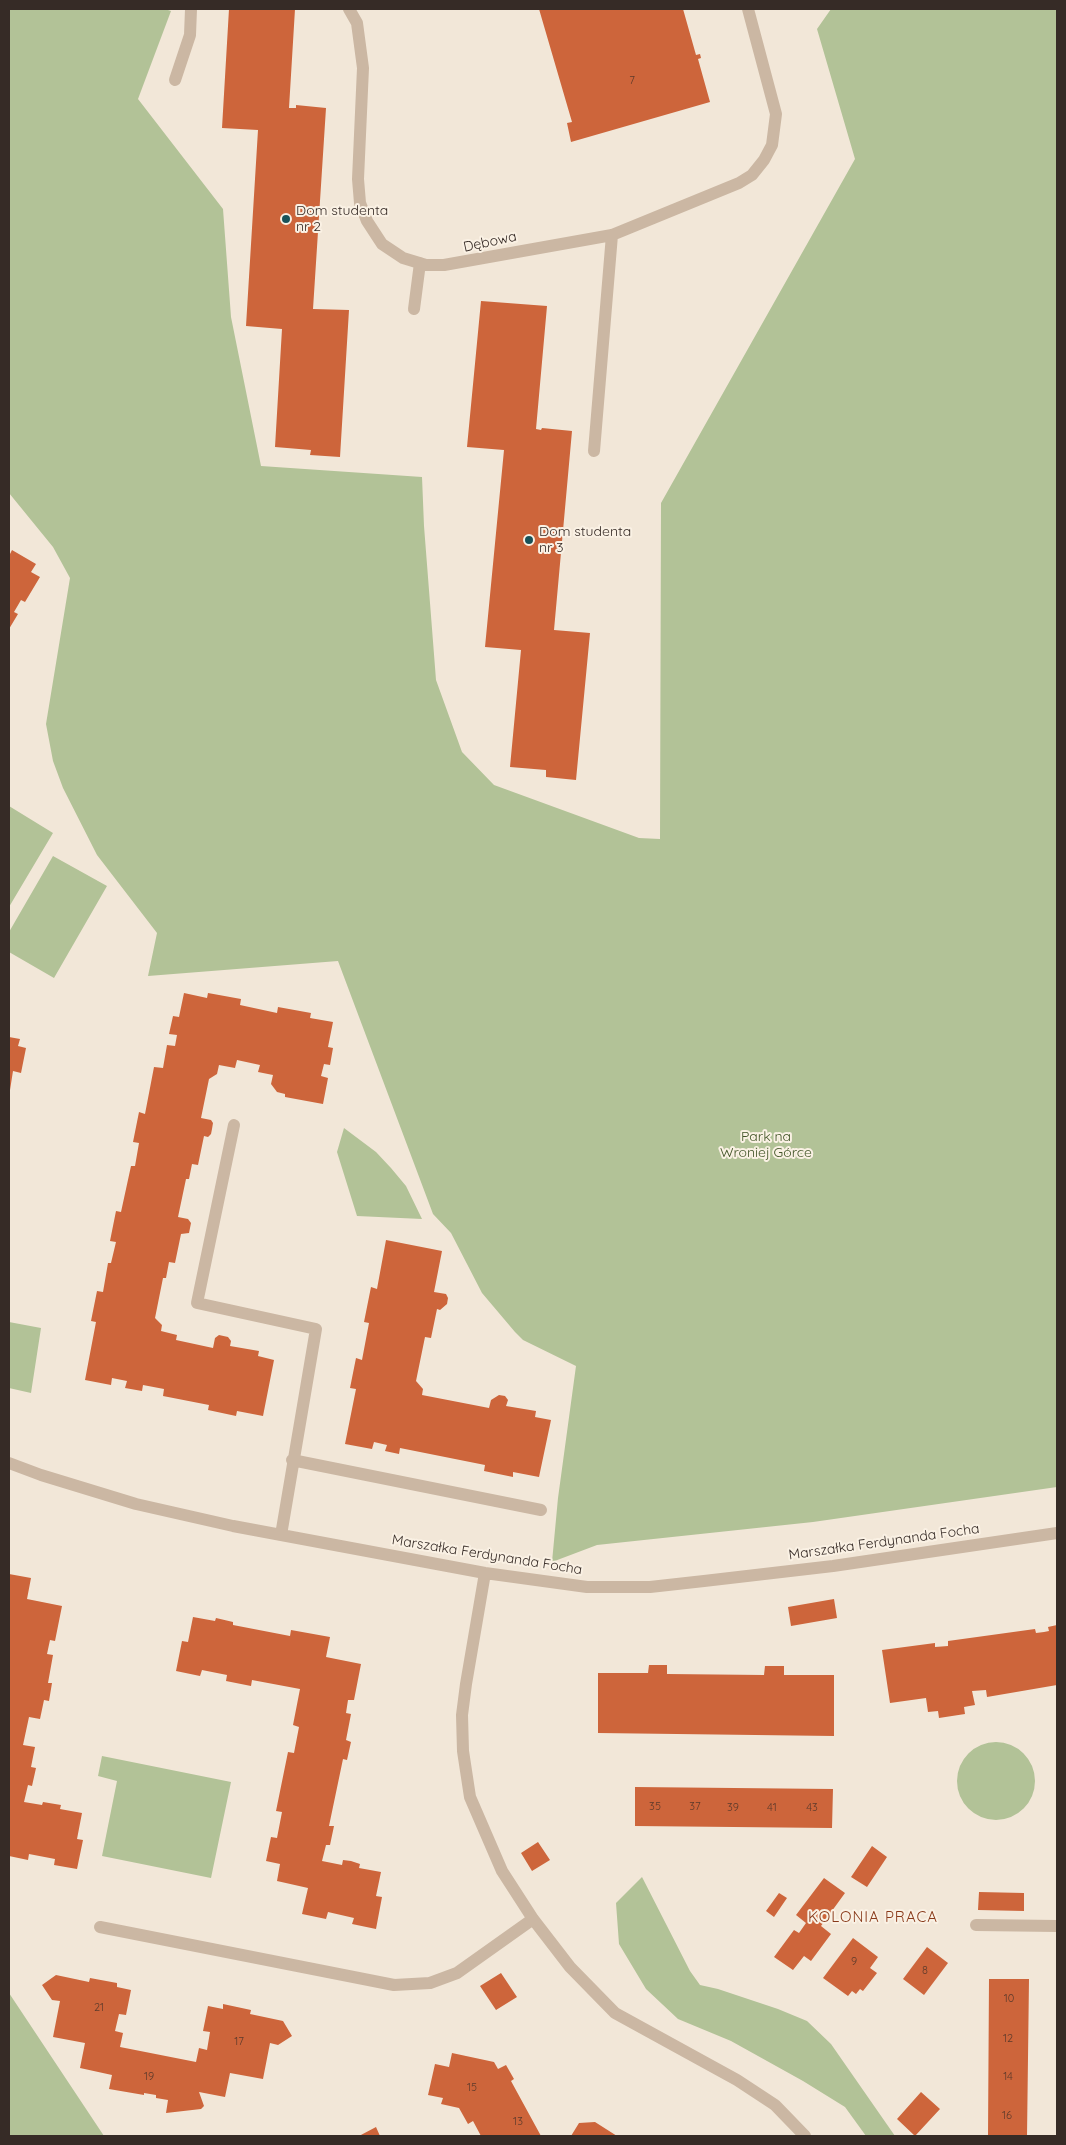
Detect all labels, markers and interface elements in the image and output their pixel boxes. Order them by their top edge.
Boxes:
house number: 7 [629,74,635,88]
place label: Dom studenta nr 2 [296,203,388,236]
marker: Dom studenta nr 2 [280,213,292,225]
street label: Dębowa [462,228,518,256]
place label: Dom studenta nr 3 [539,524,631,556]
marker: Dom studenta nr 3 [523,534,535,546]
park label: Park na Wroniej Górce [720,1129,812,1162]
street label: Marszałka Ferdynanda Focha [787,1520,981,1564]
street label: Marszałka Ferdynanda Focha [391,1532,583,1578]
house number: 35 [649,1800,661,1814]
house number: 37 [689,1800,701,1814]
house number: 39 [727,1801,739,1815]
house number: 41 [767,1801,777,1815]
house number: 43 [806,1801,818,1815]
district label: KOLONIA PRACA [806,1908,940,1926]
house number: 9 [851,1955,857,1969]
house number: 8 [922,1964,928,1978]
house number: 10 [1004,1992,1014,2006]
house number: 21 [94,2001,104,2015]
house number: 12 [1003,2032,1013,2046]
house number: 17 [234,2035,244,2049]
house number: 19 [144,2070,154,2084]
house number: 14 [1003,2070,1013,2084]
house number: 15 [467,2081,477,2095]
house number: 16 [1002,2109,1012,2123]
house number: 13 [513,2115,523,2129]

